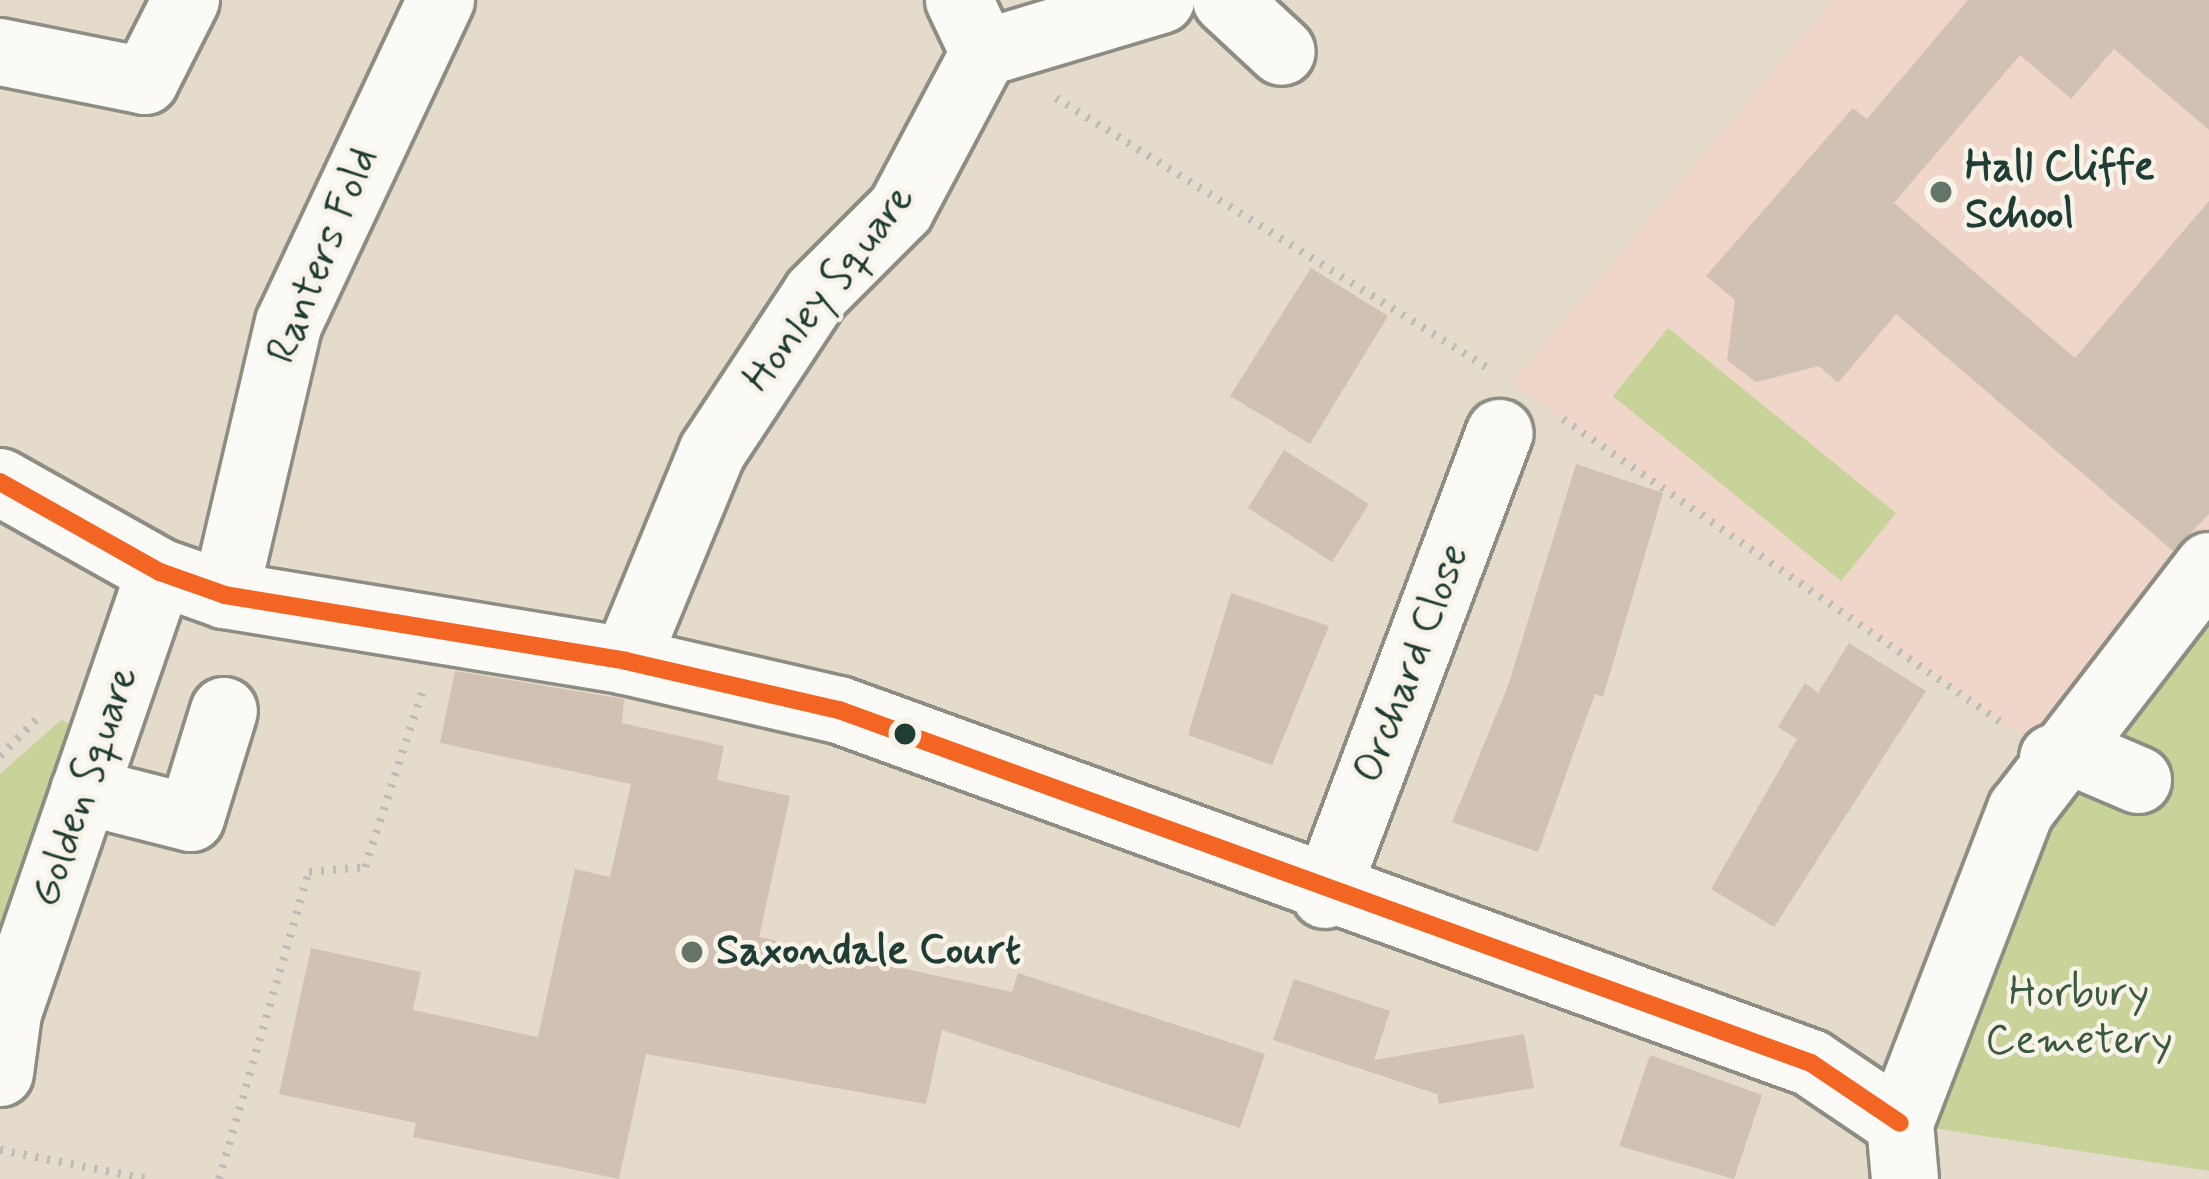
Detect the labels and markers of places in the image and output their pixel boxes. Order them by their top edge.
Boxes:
place label: Hall Cliffe School [1965,143,2155,242]
marker: Hall Cliffe School [1928,179,1954,205]
unlabelled marker [894,723,916,745]
place label: Saxondale Court [716,927,1020,977]
marker: Saxondale Court [679,939,705,965]

